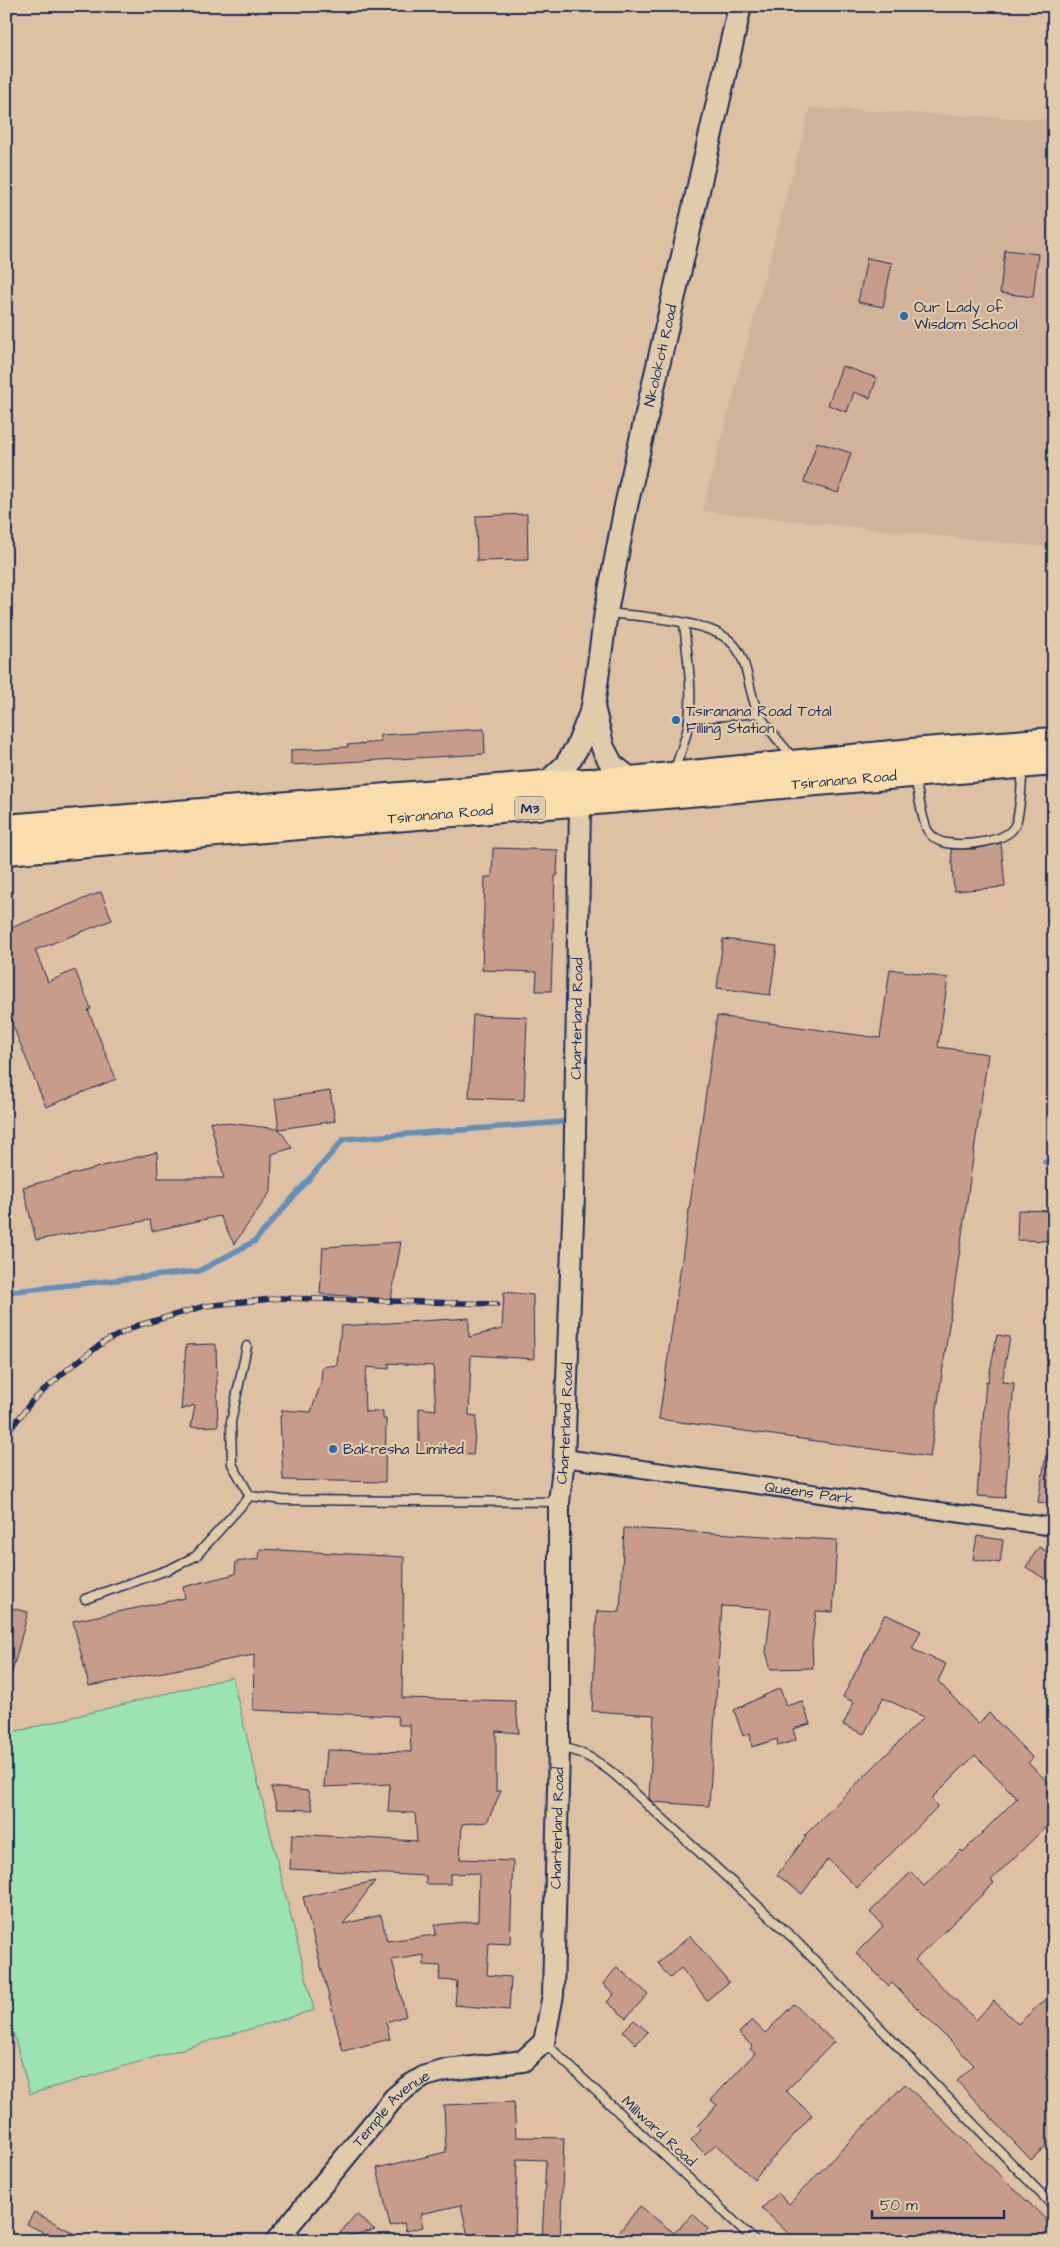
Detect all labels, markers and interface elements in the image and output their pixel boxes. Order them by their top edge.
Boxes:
place label: Our Lady of Wisdom School [914,297,1018,335]
street label: Nkolokoti Road [639,302,683,409]
marker: Our Lady of Wisdom School [898,310,910,322]
place label: Tsiranana Road Total Filling Station [686,701,832,740]
marker: Tsiranana Road Total Filling Station [670,714,682,726]
street label: Tsiranana Road [790,765,898,795]
road number: M3 [515,796,545,820]
street label: Tsiranana Road [387,800,494,830]
street label: Charterland Road [566,957,589,1080]
street label: Charterland Road [551,1362,579,1486]
place label: Bakresha Limited [343,1439,464,1460]
marker: Bakresha Limited [327,1443,339,1455]
street label: Queens Park [763,1476,856,1510]
street label: Charterland Road [546,1766,570,1889]
street label: Temple Avenue [348,2065,434,2152]
street label: Millward Road [617,2091,701,2172]
scale bar [872,2187,1005,2219]
text: 50 m [880,2195,918,2216]

